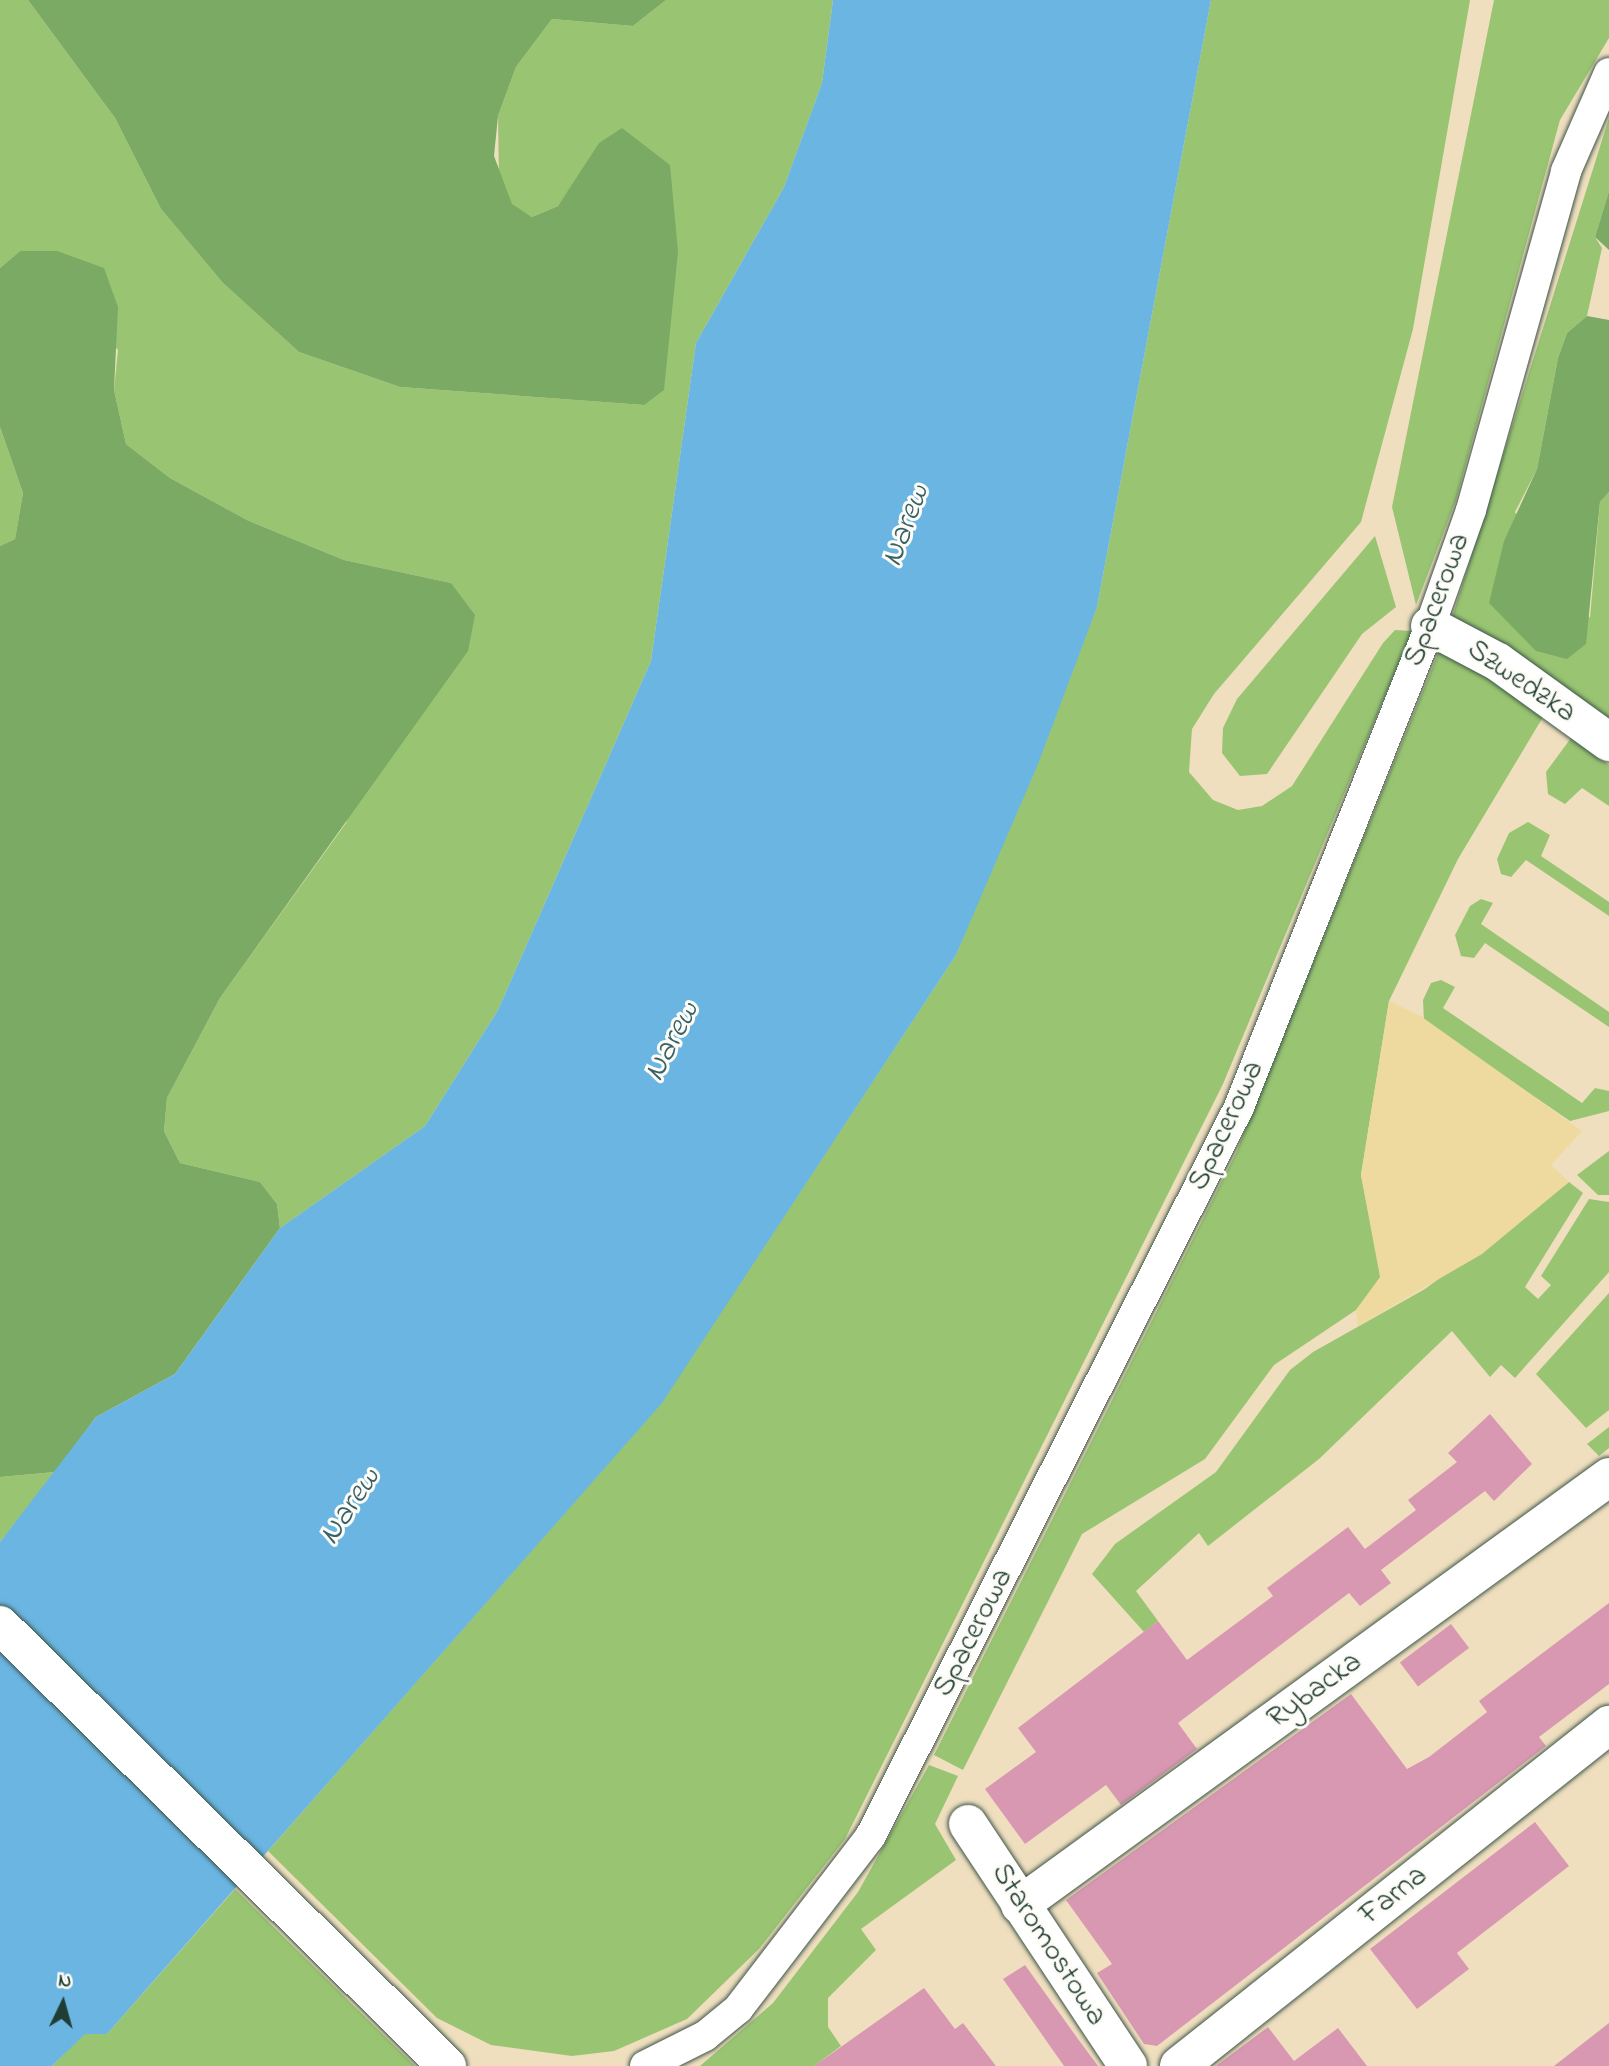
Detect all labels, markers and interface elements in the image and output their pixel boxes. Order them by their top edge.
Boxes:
water label: Narew [875,480,939,572]
street label: Spacerowa [1397,528,1479,672]
street label: Szwedzka [1460,632,1582,732]
water label: Narew [637,996,709,1088]
street label: Spacerowa [1181,1055,1273,1197]
water label: Narew [312,1461,390,1553]
street label: Spacerowa [926,1563,1022,1703]
street label: Rybacka [1261,1645,1369,1737]
street label: Staromostowa [982,1857,1114,2033]
street label: Farna [1353,1858,1435,1934]
north arrow [28,1968,98,2038]
text: N [57,1968,72,1996]

